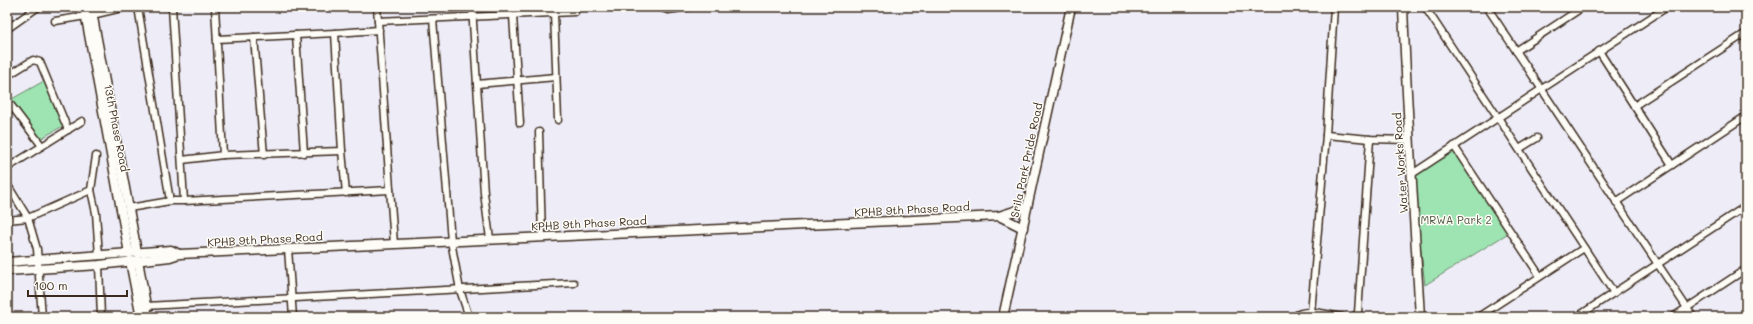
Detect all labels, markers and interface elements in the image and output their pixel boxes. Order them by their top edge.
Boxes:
street label: 13th Phase Road [101,83,133,173]
street label: Srila Park Pride Road [1007,101,1046,219]
street label: Water Works Road [1389,112,1411,214]
street label: KPHB 9th Phase Road [854,198,970,220]
street label: KPHB 9th Phase Road [531,212,647,234]
park label: MRWA Park 2 [1420,212,1492,227]
street label: KPHB 9th Phase Road [207,228,323,250]
scale bar [28,272,127,298]
text: 100 m [34,277,68,293]

